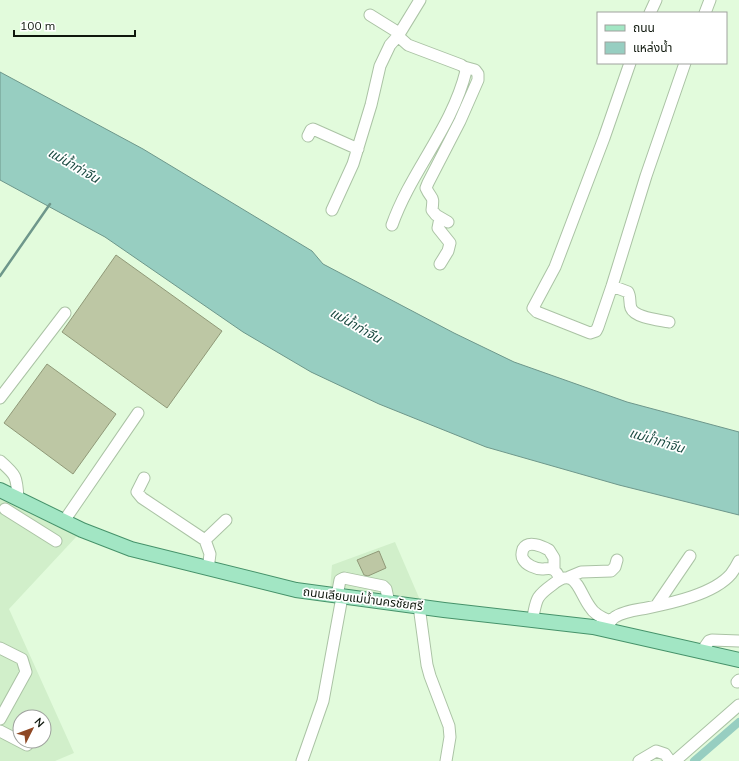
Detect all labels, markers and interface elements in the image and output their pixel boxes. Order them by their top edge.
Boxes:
scale bar [14,12,135,38]
legend [597,12,727,64]
text: 100 m [20,18,55,33]
text: ถนน [633,20,655,35]
text: แหล่งน้ำ [633,39,672,55]
water label: แม่น้ำท่าจีน [45,143,104,187]
water label: แม่น้ำท่าจีน [327,303,386,347]
water label: แม่น้ำท่าจีน [628,423,688,456]
street label: ถนนเลียบแม่น้ำนครชัยศรี [302,583,424,613]
north arrow [12,709,52,749]
text: N [31,715,47,730]

